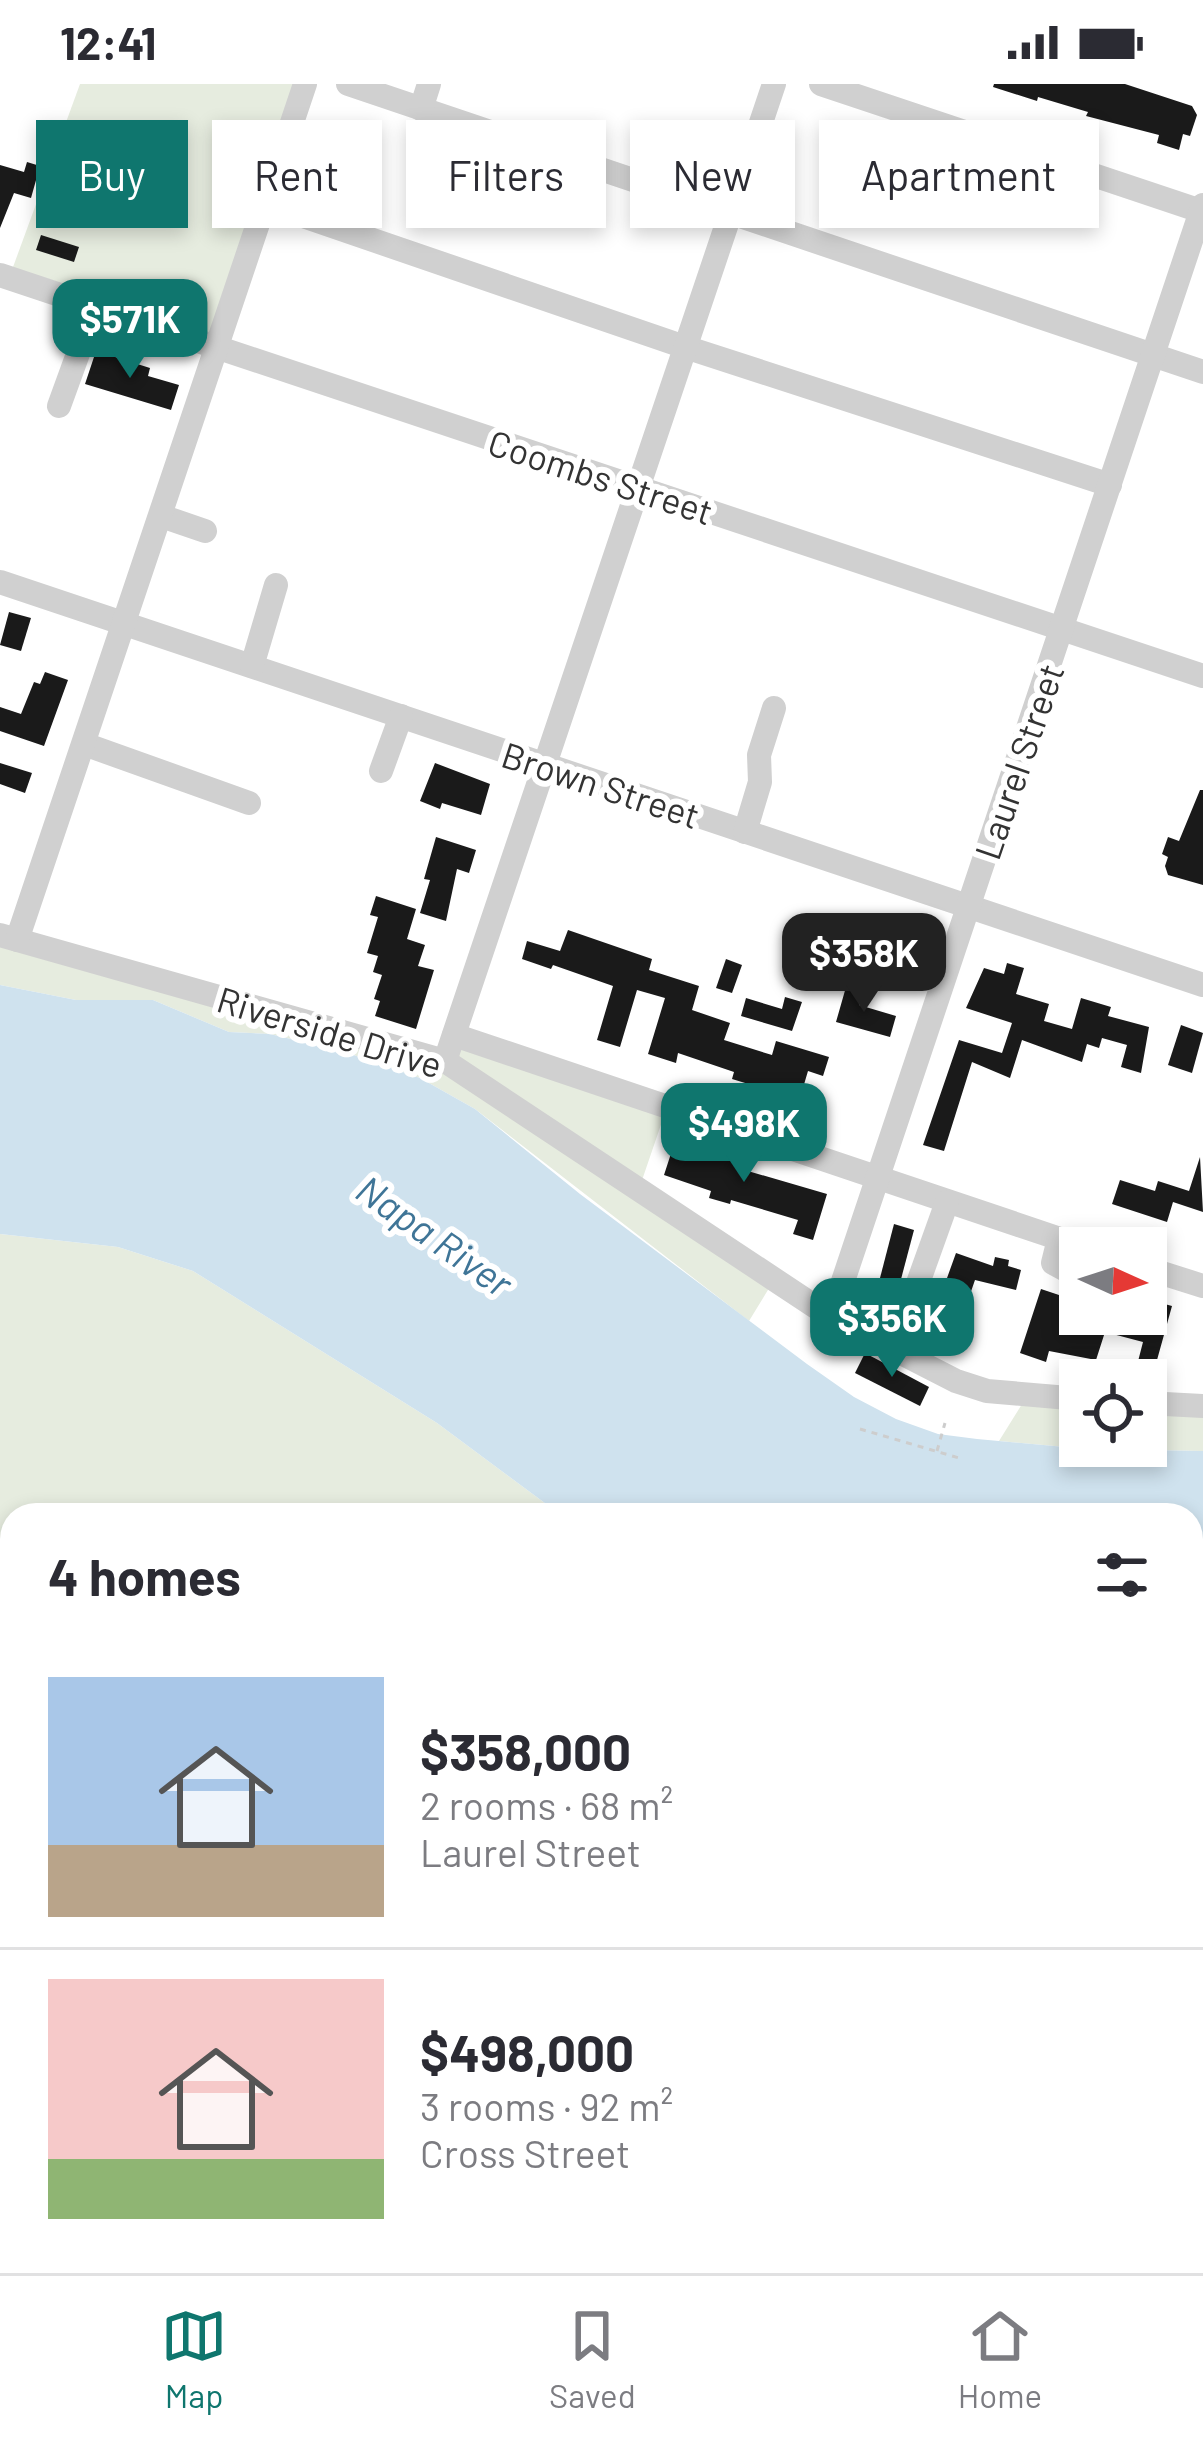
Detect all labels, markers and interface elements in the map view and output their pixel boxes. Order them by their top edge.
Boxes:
text: 12:41 [60,15,156,69]
chip: Buy [36,120,188,228]
chip: Rent [212,120,382,228]
chip: Filters [406,120,606,228]
chip: New [630,120,795,228]
chip: Apartment [819,120,1099,228]
pin: $571K [46,279,214,381]
text: $571K [79,294,181,341]
street label: Coombs Street [483,420,719,532]
street label: Laurel Street [964,658,1072,864]
street label: Brown Street [497,732,705,836]
pin: $358K [780,913,948,1015]
text: $358K [809,928,919,975]
street label: Riverside Drive [212,976,448,1086]
pin: $498K [660,1083,828,1185]
text: $498K [688,1098,800,1145]
water label: Napa River [348,1164,523,1306]
north arrow [1059,1227,1167,1335]
map controls [1059,1227,1167,1467]
pin: $356K [808,1278,976,1380]
text: $356K [837,1293,947,1340]
button: locate [1059,1359,1167,1467]
icon: filters [1089,1542,1155,1608]
text: 4 homes [48,1545,241,1606]
text: $358,000 [420,1720,631,1781]
icon: home [144,1725,288,1869]
text: 2 rooms · 68 m² [420,1781,673,1828]
text: Laurel Street [420,1828,641,1875]
text: $498,000 [420,2021,634,2082]
icon: home [144,2027,288,2171]
text: 3 rooms · 92 m² [420,2082,673,2129]
text: Cross Street [420,2129,630,2176]
tab: Map [161,2303,227,2415]
tab: Saved [549,2303,636,2415]
tab: Home [958,2303,1042,2415]

